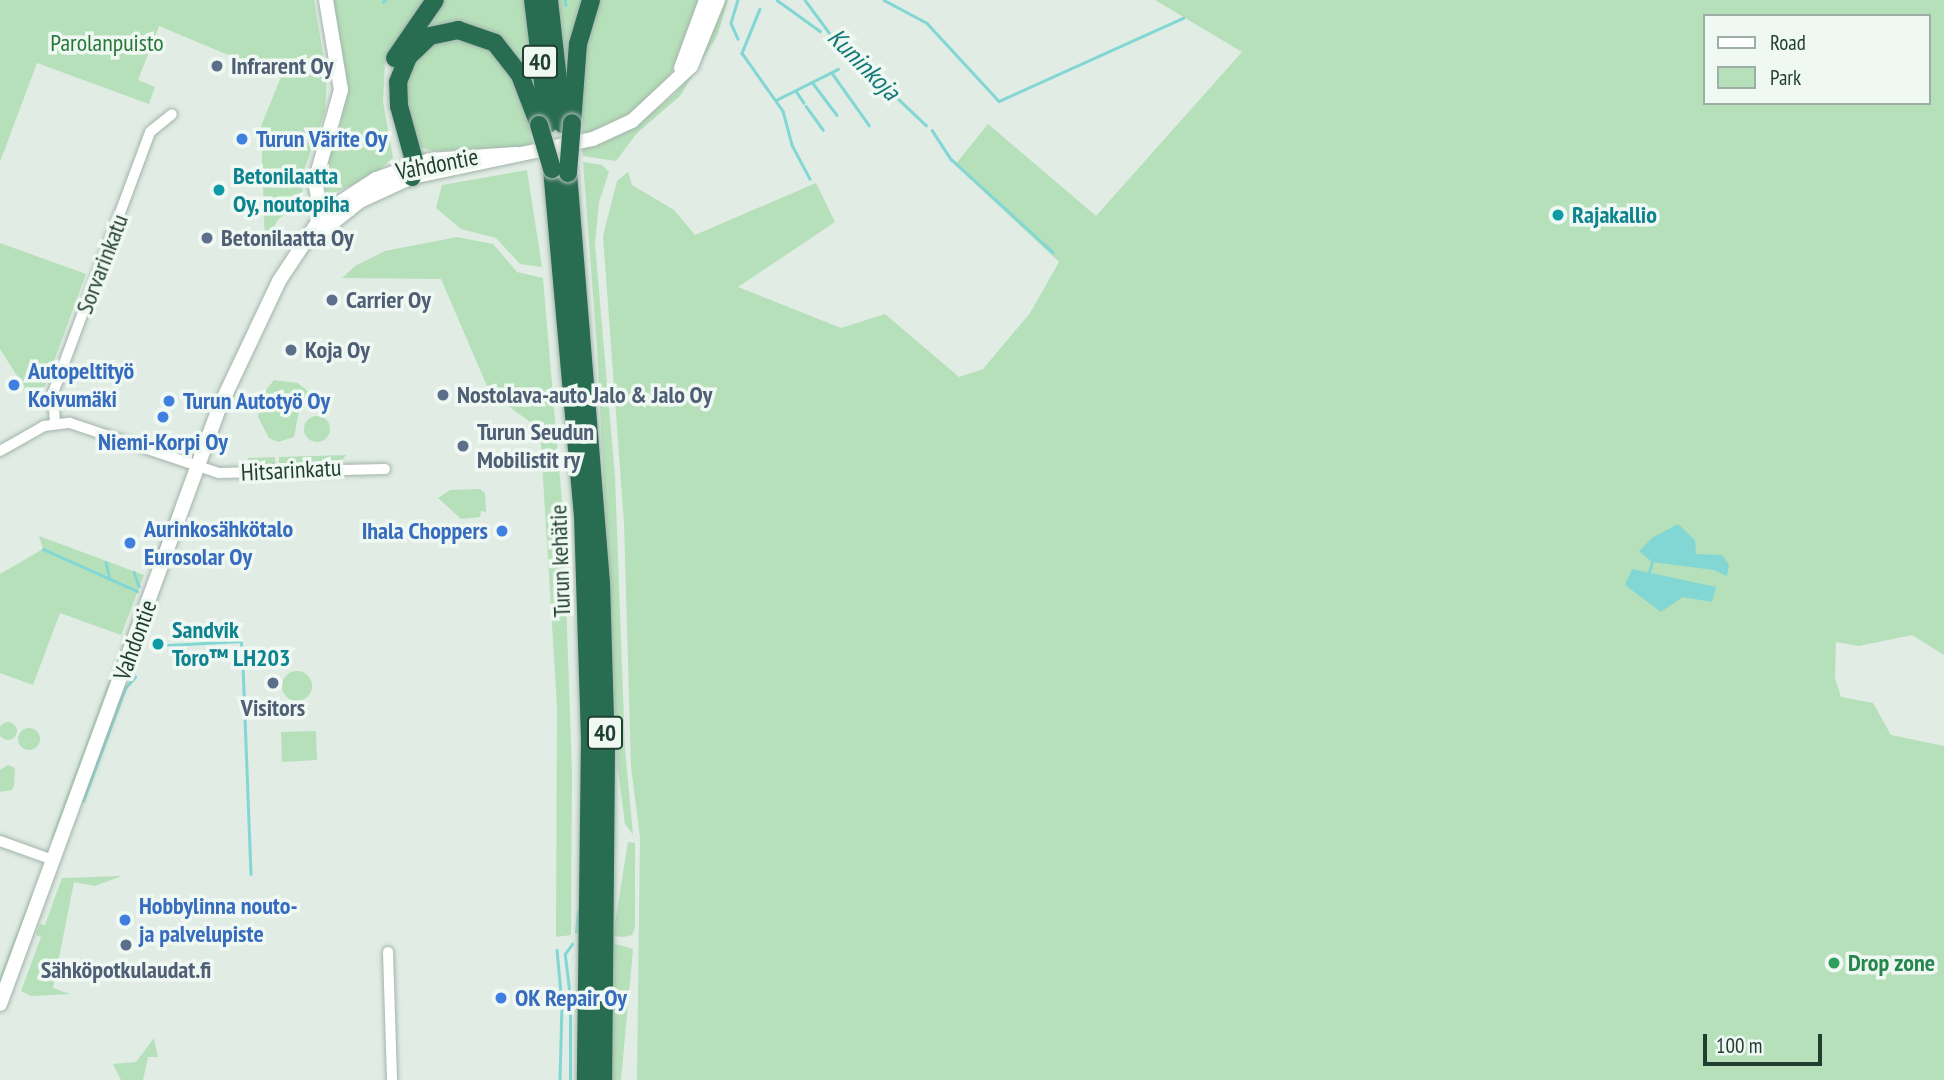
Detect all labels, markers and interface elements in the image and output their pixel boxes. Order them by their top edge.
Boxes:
legend [1702,14,1930,105]
water label: Kuninkoja [821,21,907,107]
park label: Parolanpuisto [50,29,164,57]
text: Road [1770,29,1806,56]
road number: 40 [521,43,559,82]
place label: Infrarent Oy [231,52,334,80]
marker: Infrarent Oy [209,58,225,74]
text: Park [1770,64,1801,91]
place label: Turun Värite Oy [256,125,388,153]
marker: Turun Värite Oy [234,131,250,147]
street label: Vahdontie [393,142,481,186]
place label: Betonilaatta Oy, noutopiha [233,162,351,218]
marker: Betonilaatta Oy, noutopiha [211,182,227,198]
place label: Rajakallio [1572,201,1657,229]
marker: Rajakallio [1550,207,1566,223]
street label: Sorvarinkatu [70,210,134,318]
place label: Betonilaatta Oy [221,224,354,252]
marker: Betonilaatta Oy [199,230,215,246]
place label: Carrier Oy [346,286,431,314]
marker: Carrier Oy [324,292,340,308]
place label: Koja Oy [305,336,370,364]
marker: Koja Oy [283,342,299,358]
place label: Autopeltityö Koivumäki [28,357,134,413]
marker: Autopeltityö Koivumäki [6,377,22,393]
place label: Nostolava-auto Jalo & Jalo Oy [457,381,713,409]
place label: Turun Autotyö Oy [183,387,331,415]
marker: Nostolava-auto Jalo & Jalo Oy [435,387,451,403]
marker: Turun Autotyö Oy [161,393,177,409]
marker: Niemi-Korpi Oy [155,409,171,425]
place label: Turun Seudun Mobilistit ry [477,418,594,474]
place label: Niemi-Korpi Oy [98,428,228,456]
marker: Turun Seudun Mobilistit ry [455,438,471,454]
street label: Hitsarinkatu [240,453,342,487]
street label: Turun kehätie [544,504,576,618]
place label: Aurinkosähkötalo Eurosolar Oy [144,515,293,571]
place label: Ihala Choppers [361,517,488,545]
marker: Ihala Choppers [494,523,510,539]
marker: Aurinkosähkötalo Eurosolar Oy [122,535,138,551]
street label: Vahdontie [107,596,163,684]
place label: Sandvik Toro™ LH203 [172,616,290,672]
marker: Sandvik Toro™ LH203 [150,636,166,652]
marker: Visitors [265,675,281,691]
place label: Visitors [241,694,305,722]
road number: 40 [586,713,624,752]
place label: Hobbylinna nouto- ja palvelupiste [139,892,298,948]
marker: Hobbylinna nouto- ja palvelupiste [117,912,133,928]
marker: Sähköpotkulaudat.fi [118,937,134,953]
place label: Drop zone [1848,949,1935,977]
marker: Drop zone [1826,955,1842,971]
place label: Sähköpotkulaudat.fi [41,956,211,984]
place label: OK Repair Oy [515,984,628,1012]
marker: OK Repair Oy [493,990,509,1006]
scale bar [1706,1020,1825,1064]
text: 100 m [1716,1032,1762,1059]

